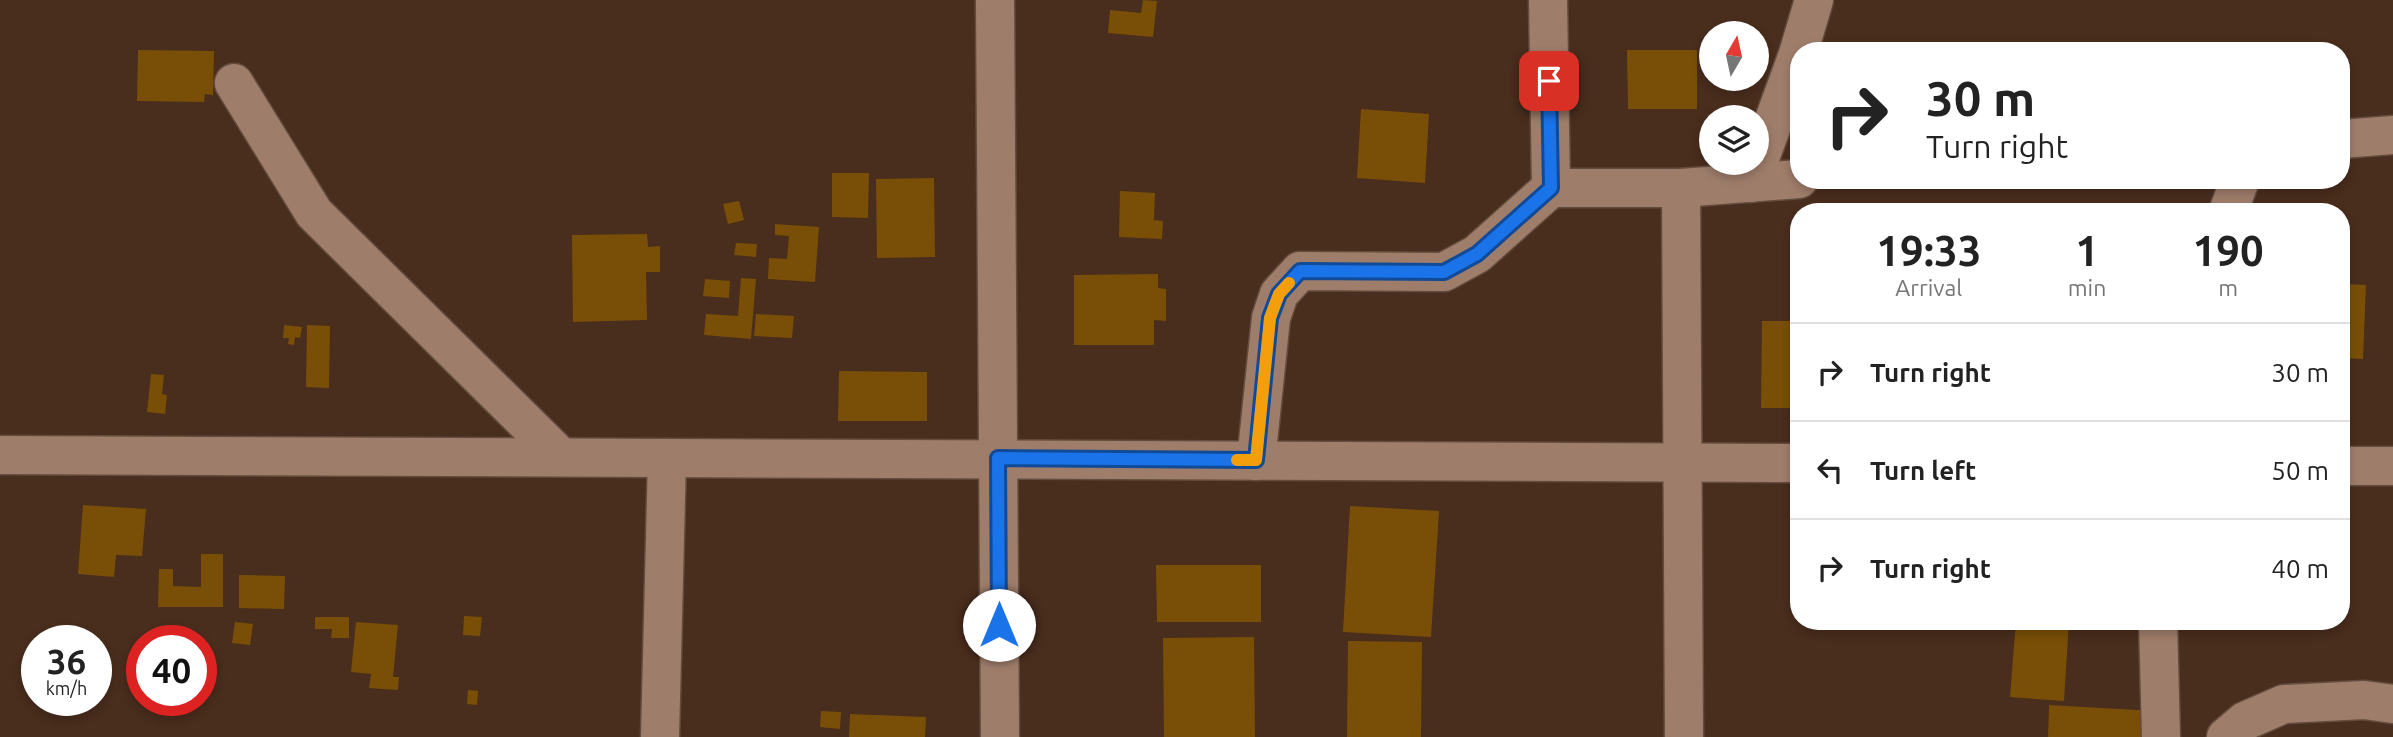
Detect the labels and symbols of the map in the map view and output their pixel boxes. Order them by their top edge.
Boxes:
north arrow [1699,21,1769,91]
pin [1519,51,1579,111]
position arrow [962,588,1036,662]
speed limit sign: 40 [126,625,217,716]

